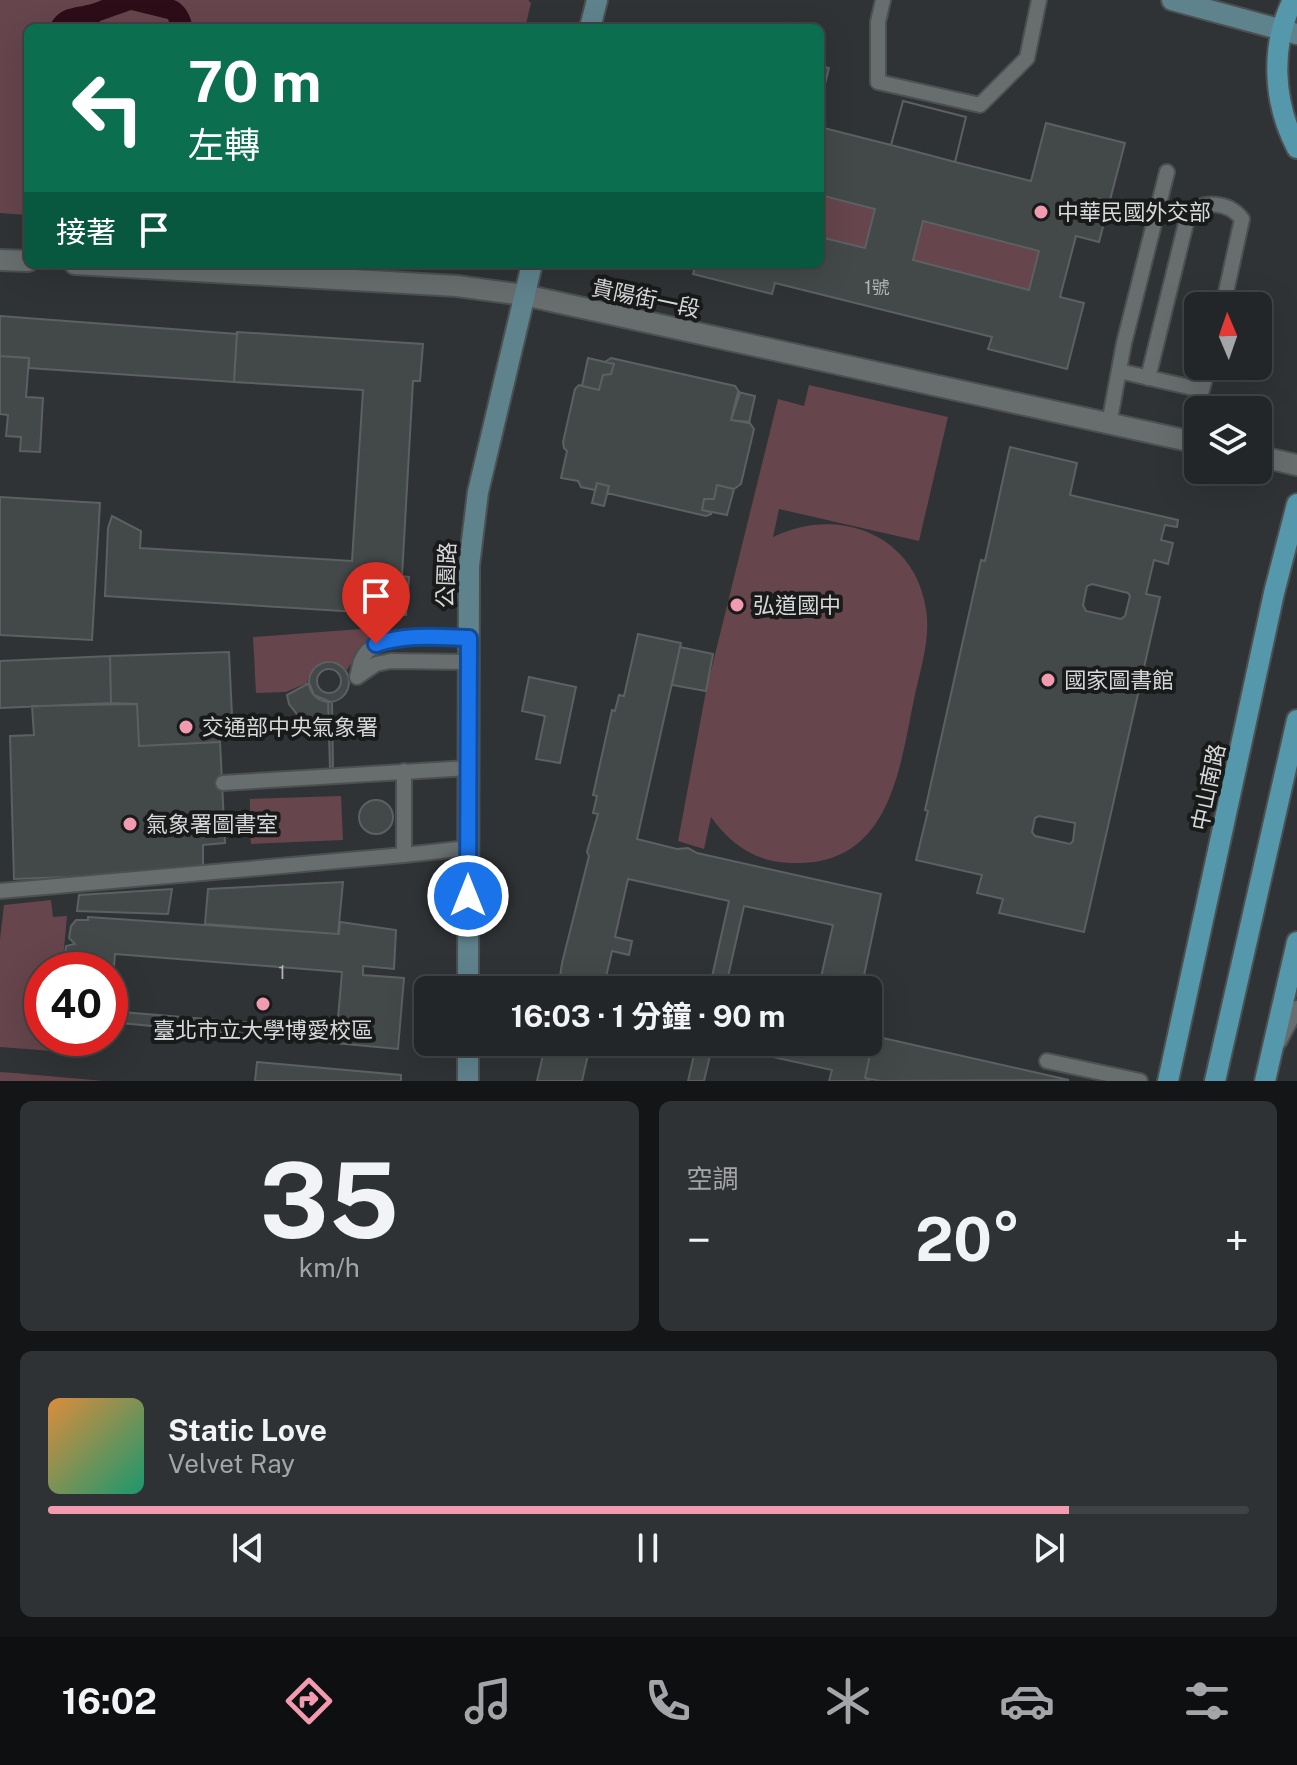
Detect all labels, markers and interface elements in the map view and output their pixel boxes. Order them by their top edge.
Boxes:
text: 70 m [188,49,321,115]
icon: left [56,56,160,160]
text: 左轉 [188,124,260,166]
place label: 中華民國外交部 [1057,199,1211,225]
marker: 中華民國外交部 [1032,203,1050,221]
icon: arrive [132,208,176,252]
text: 接著 [56,214,116,250]
street label: 貴陽街一段 [589,274,703,322]
house number: 1號 [864,277,890,298]
north arrow [1184,292,1272,380]
map controls [1184,292,1272,484]
button: layers [1184,396,1272,484]
street label: 公園路 [432,542,460,608]
pin [342,562,410,644]
icon: arrive [354,574,398,618]
place label: 弘道國中 [753,592,841,618]
marker: 弘道國中 [728,596,746,614]
place label: 國家圖書館 [1064,667,1174,693]
marker: 國家圖書館 [1039,671,1057,689]
place label: 交通部中央氣象署 [202,714,378,740]
marker: 交通部中央氣象署 [177,718,195,736]
street label: 中山南路 [1186,741,1230,833]
place label: 氣象署圖書室 [146,811,278,837]
marker: 氣象署圖書室 [121,815,139,833]
position arrow [426,854,510,938]
speed limit sign: 40 [24,952,128,1056]
house number: 1 [278,962,286,983]
marker: 臺北市立大學博愛校區 [254,995,272,1013]
text: 16:03 · 1 分鐘 · 90 m [511,998,785,1034]
place label: 臺北市立大學博愛校區 [153,1017,373,1043]
text: 35 [260,1139,399,1261]
text: 空調 [687,1163,739,1194]
text: 20° [915,1204,1020,1275]
text: − [687,1214,711,1266]
text: + [1225,1214,1249,1266]
text: km/h [299,1252,360,1283]
text: Static Love [168,1412,327,1448]
text: Velvet Ray [168,1448,295,1479]
icon: previous [226,1526,270,1570]
icon: pause [626,1526,670,1570]
icon: next [1027,1526,1071,1570]
icon: directions [281,1673,337,1729]
icon: music [460,1673,516,1729]
icon: phone [640,1673,696,1729]
icon: climate [820,1673,876,1729]
icon: car [999,1673,1055,1729]
icon: filters [1179,1673,1235,1729]
text: 16:02 [62,1680,157,1722]

